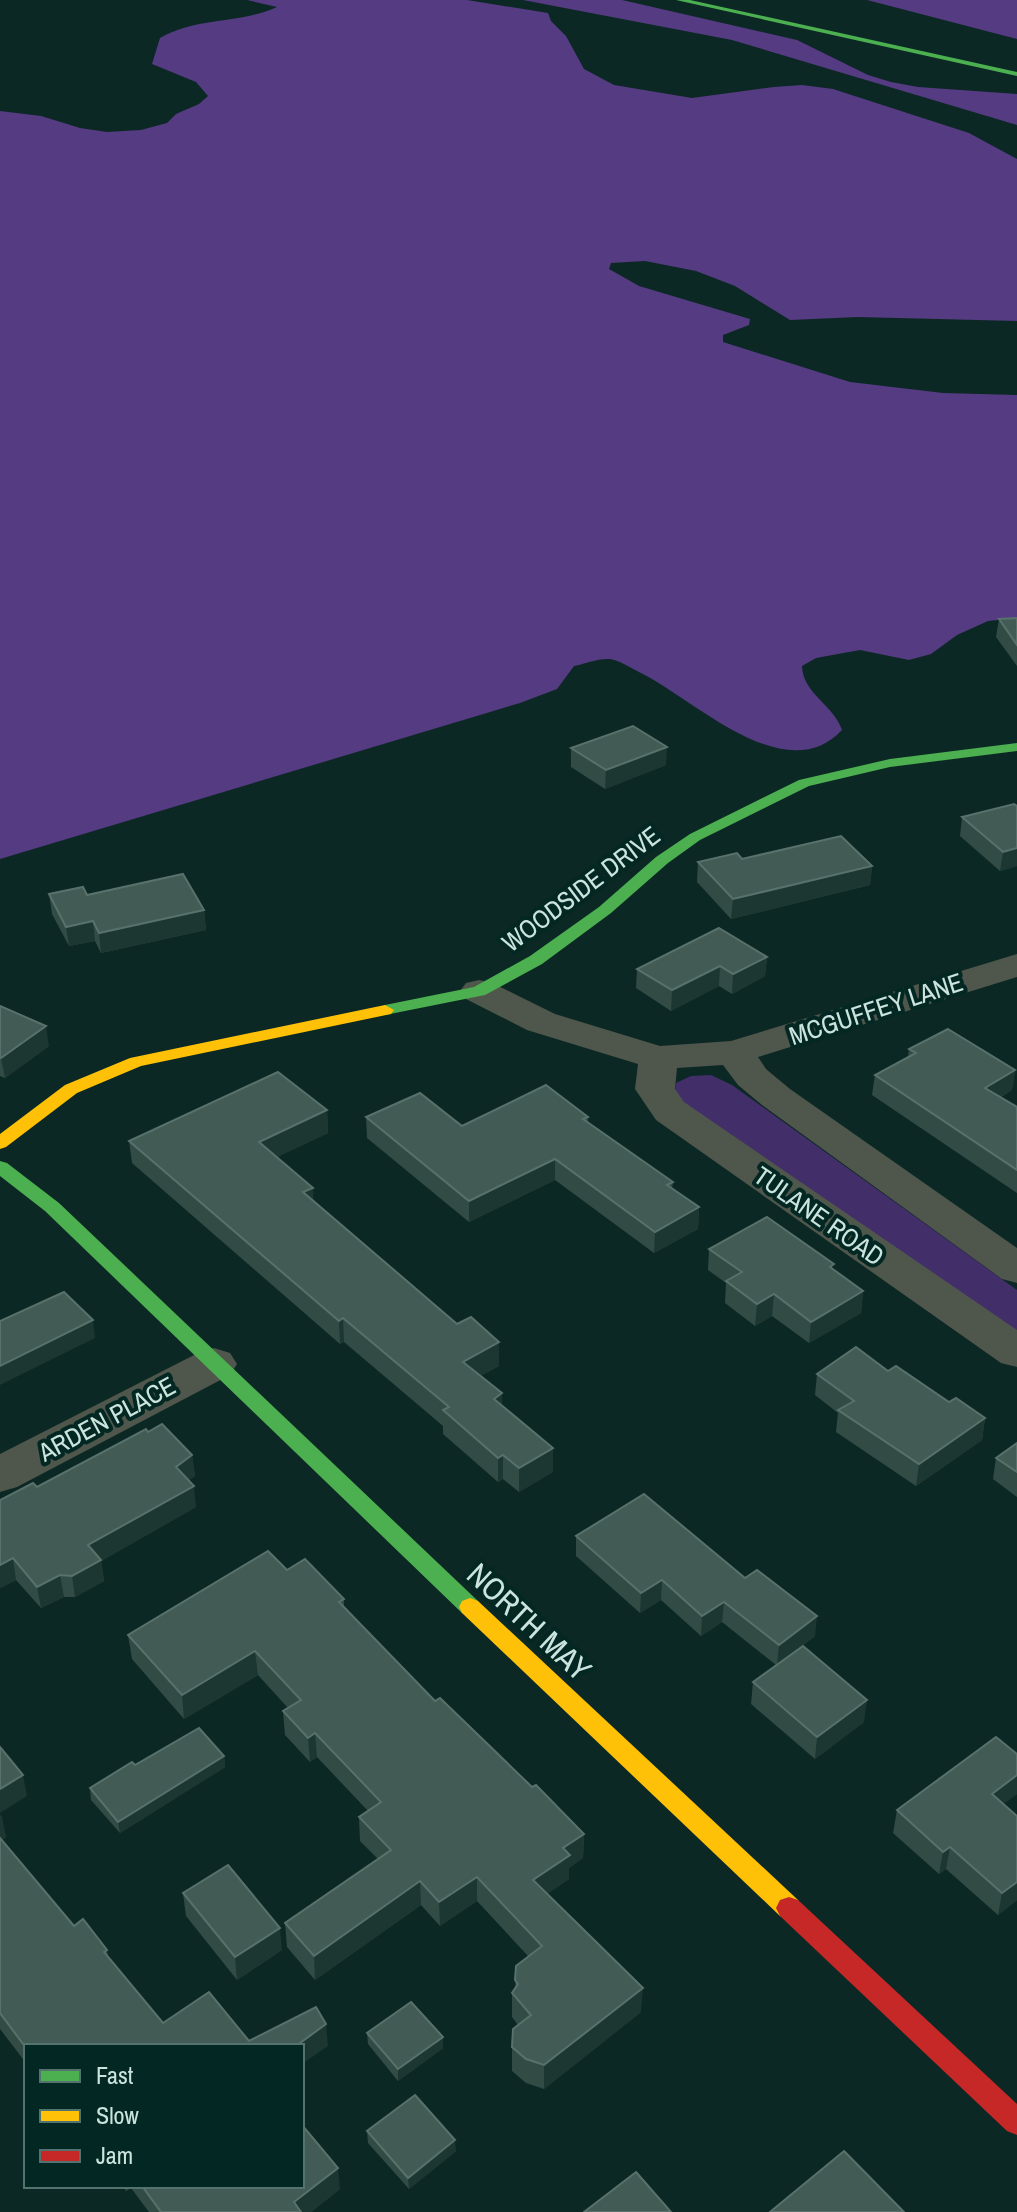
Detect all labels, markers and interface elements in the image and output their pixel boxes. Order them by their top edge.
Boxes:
street label: WOODSIDE DRIVE [494,818,667,960]
street label: MCGUFFEY LANE [784,964,967,1053]
street label: TULANE ROAD [747,1158,891,1273]
street label: ARDEN PLACE [31,1368,181,1470]
street label: NORTH MAY [458,1553,601,1691]
legend [24,2044,304,2188]
text: Fast [96,2059,134,2091]
text: Slow [96,2099,139,2131]
text: Jam [96,2139,133,2171]

